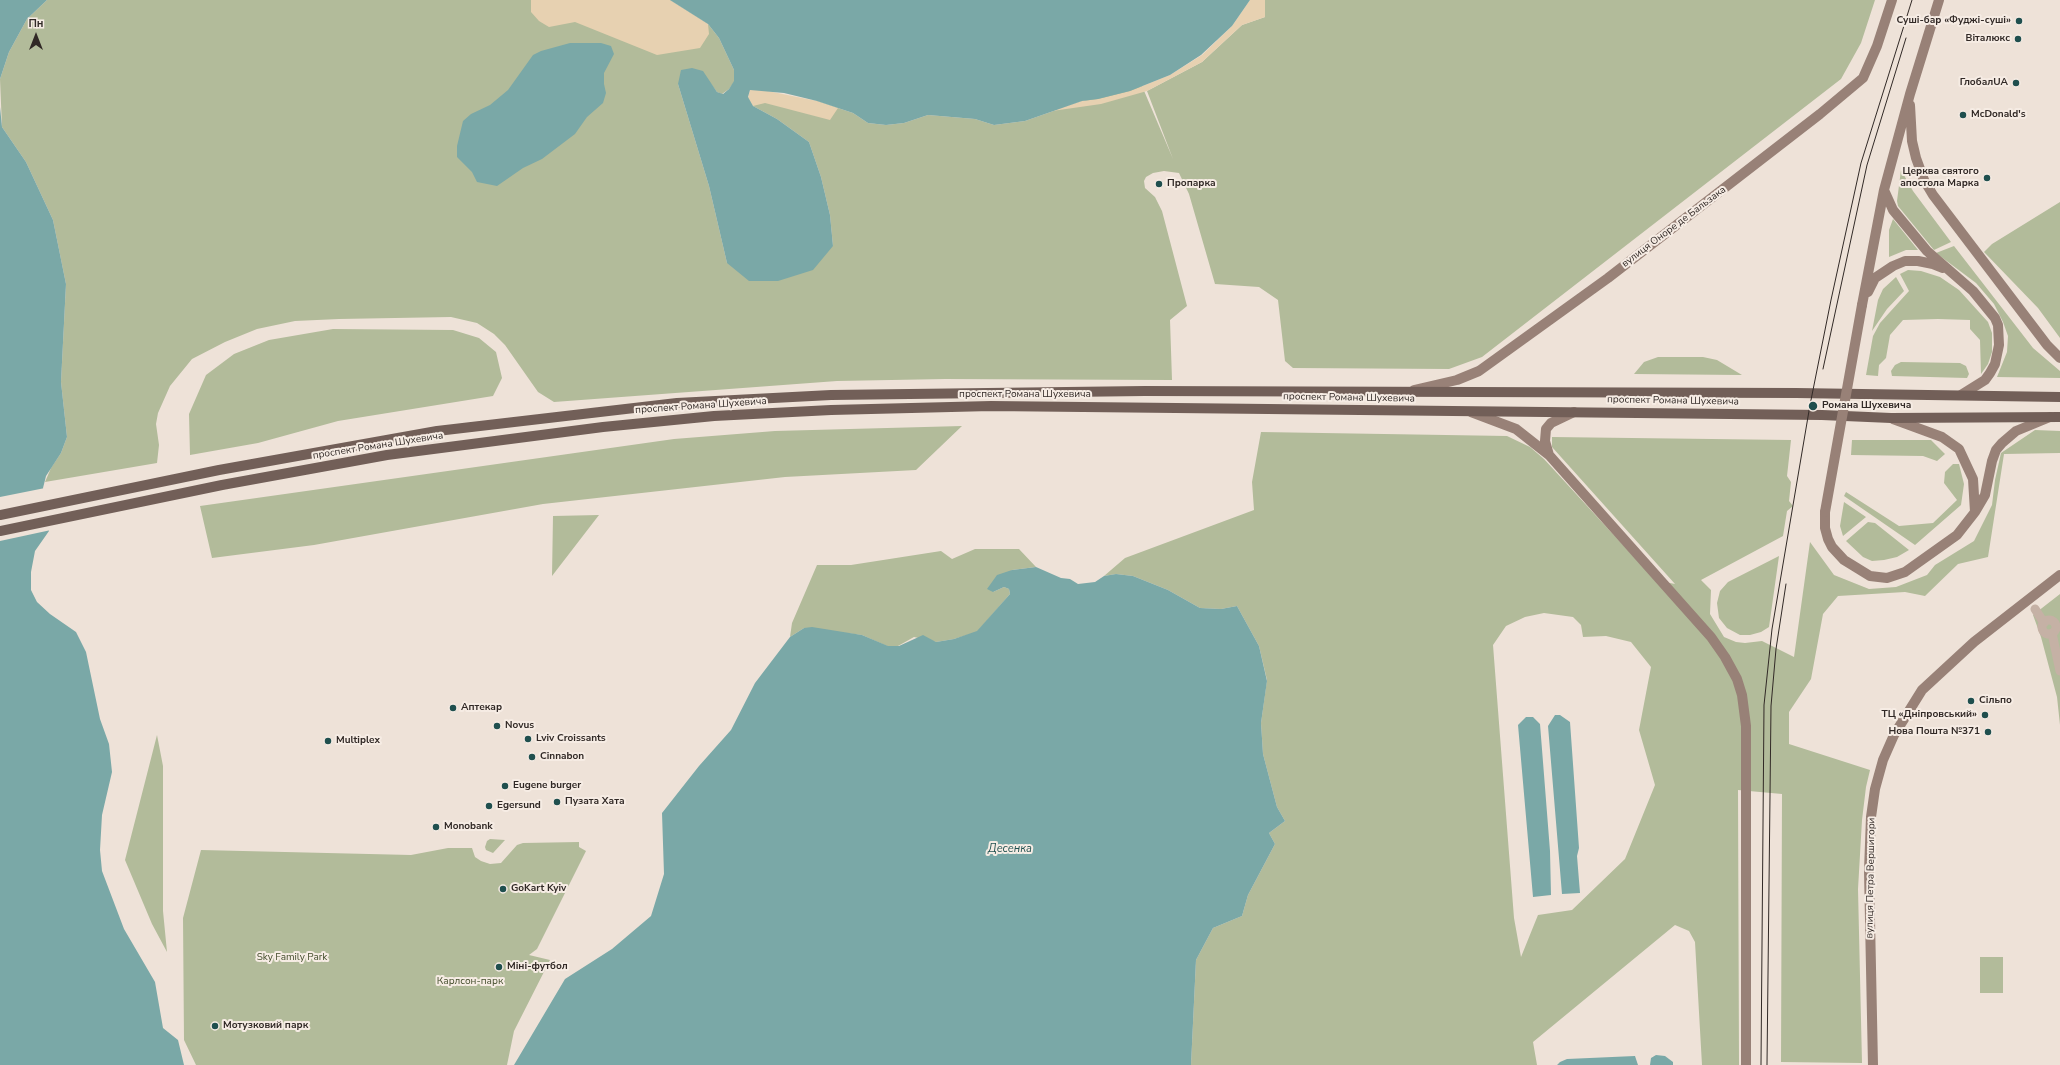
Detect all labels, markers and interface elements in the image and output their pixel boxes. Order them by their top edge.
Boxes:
place label: Суші-бар «Фуджі-суші» [1896,15,2011,27]
north arrow [16,16,56,56]
text: Пн [28,16,44,31]
marker: Суші-бар «Фуджі-суші» [2014,16,2024,26]
place label: Віталюкс [1966,33,2010,45]
marker: Віталюкс [2013,34,2023,44]
place label: ГлобалUA [1960,77,2008,89]
marker: ГлобалUA [2011,78,2021,88]
place label: McDonald's [1971,109,2026,121]
marker: McDonald's [1958,110,1968,120]
place label: Церква святого апостола Марка [1900,166,1979,190]
marker: Церква святого апостола Марка [1982,173,1992,183]
place label: Пропарка [1167,178,1216,190]
marker: Пропарка [1154,179,1164,189]
street label: вулиця Оноре де Бальзака [1620,184,1728,270]
street label: проспект Романа Шухевича [959,389,1091,401]
street label: проспект Романа Шухевича [1283,391,1415,405]
street label: проспект Романа Шухевича [1607,394,1739,408]
street label: проспект Романа Шухевича [635,395,767,417]
marker: Романа Шухевича [1807,400,1819,412]
place label: Романа Шухевича [1822,400,1911,412]
street label: проспект Романа Шухевича [312,430,444,462]
place label: Сільпо [1979,695,2012,707]
marker: Сільпо [1966,696,1976,706]
place label: Аптекар [461,702,502,714]
marker: Аптекар [448,703,458,713]
place label: ТЦ «Дніпровський» [1882,709,1977,721]
marker: ТЦ «Дніпровський» [1980,710,1990,720]
place label: Novus [505,720,534,732]
marker: Novus [492,721,502,731]
place label: Нова Пошта №371 [1888,726,1980,738]
marker: Нова Пошта №371 [1983,727,1993,737]
place label: Lviv Croissants [536,733,606,745]
marker: Lviv Croissants [523,734,533,744]
place label: Multiplex [336,735,380,747]
marker: Multiplex [323,736,333,746]
place label: Cinnabon [540,751,584,763]
marker: Cinnabon [527,752,537,762]
place label: Eugene burger [513,780,581,792]
marker: Eugene burger [500,781,510,791]
place label: Пузата Хата [565,796,625,808]
marker: Пузата Хата [552,797,562,807]
place label: Egersund [497,800,541,812]
marker: Egersund [484,801,494,811]
street label: вулиця Петра Вершигори [1864,817,1878,939]
place label: Monobank [444,821,493,833]
marker: Monobank [431,822,441,832]
water label: Десенка [988,842,1032,856]
place label: GoKart Kyiv [511,883,566,895]
marker: GoKart Kyiv [498,884,508,894]
park label: Sky Family Park [257,952,327,964]
place label: Міні-футбол [507,961,568,973]
marker: Міні-футбол [494,962,504,972]
park label: Карлсон-парк [437,976,503,988]
place label: Мотузковий парк [223,1020,308,1032]
marker: Мотузковий парк [210,1021,220,1031]

